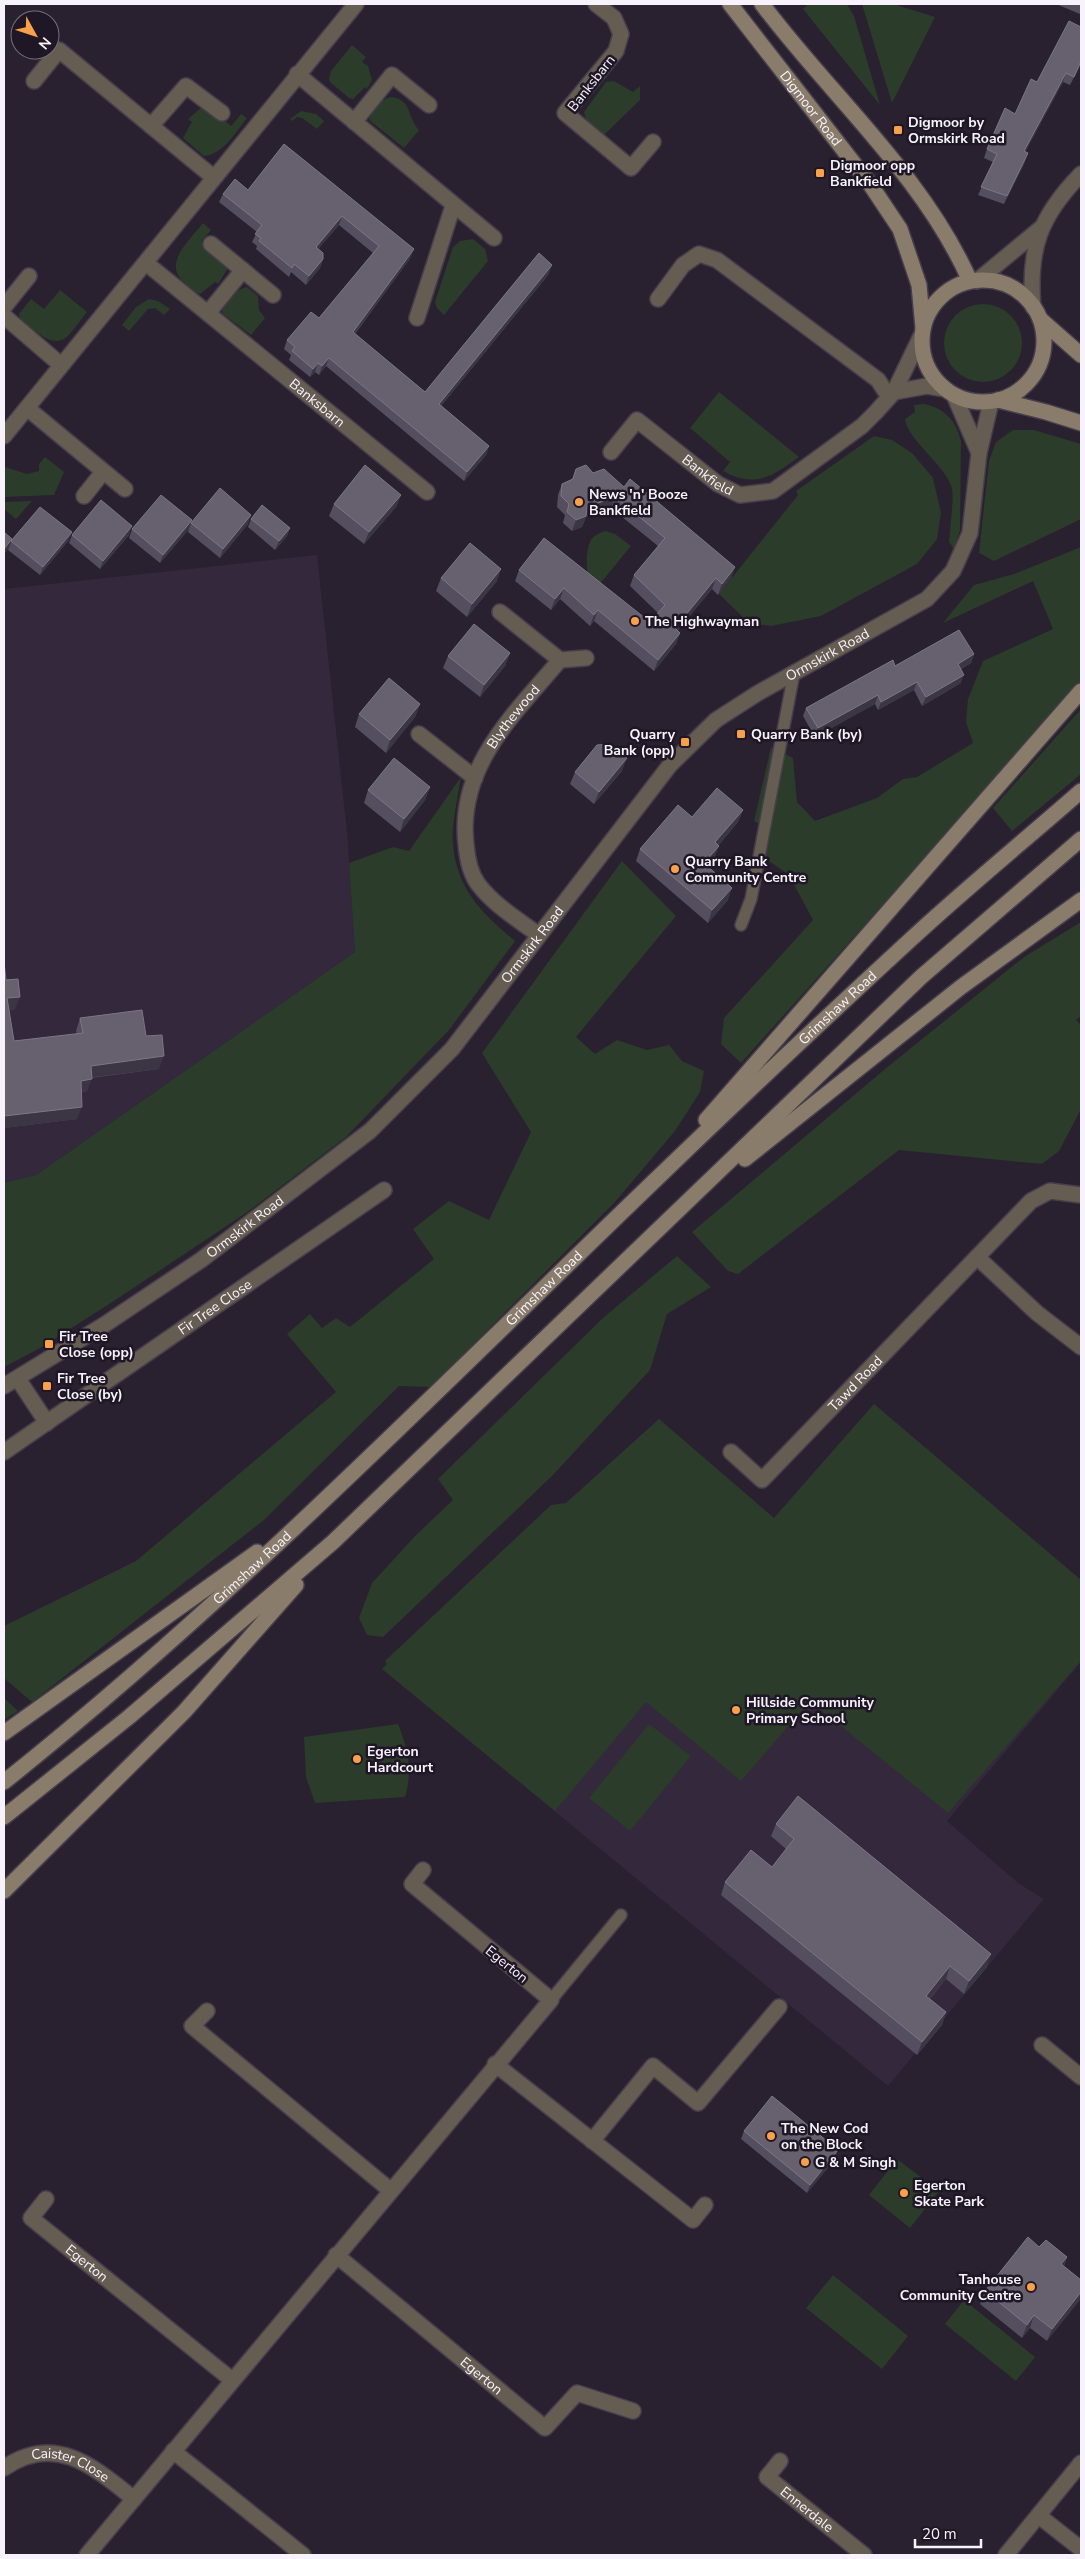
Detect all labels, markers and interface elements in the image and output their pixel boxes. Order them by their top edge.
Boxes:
north arrow [10,10,60,60]
text: N [34,33,55,53]
street label: Banksbarn [563,51,620,116]
street label: Digmoor Road [775,67,846,150]
place label: Digmoor by Ormskirk Road [908,113,1005,148]
marker: Digmoor by Ormskirk Road [892,124,904,136]
place label: Digmoor opp Bankfield [830,156,915,191]
marker: Digmoor opp Bankfield [814,167,826,179]
street label: Banksbarn [285,374,349,432]
street label: Bankfield [678,450,737,500]
place label: News 'n' Booze Bankfield [589,485,688,520]
marker: News 'n' Booze Bankfield [573,496,585,508]
place label: The Highwayman [645,612,759,631]
marker: The Highwayman [629,615,641,627]
street label: Ormskirk Road [782,624,873,686]
street label: Blythewood [482,681,544,753]
place label: Quarry Bank (opp) [604,725,676,760]
place label: Quarry Bank (by) [751,725,863,744]
marker: Quarry Bank (by) [735,728,747,740]
marker: Quarry Bank (opp) [679,736,691,748]
place label: Quarry Bank Community Centre [685,852,807,887]
marker: Quarry Bank Community Centre [669,863,681,875]
street label: Ormskirk Road [497,902,568,988]
street label: Grimshaw Road [794,967,881,1049]
street label: Ormskirk Road [202,1191,288,1263]
street label: Grimshaw Road [502,1247,587,1330]
street label: Fir Tree Close [174,1275,256,1339]
place label: Fir Tree Close (opp) [59,1327,134,1362]
marker: Fir Tree Close (opp) [43,1338,55,1350]
street label: Tawd Road [824,1352,887,1416]
place label: Fir Tree Close (by) [57,1369,123,1404]
marker: Fir Tree Close (by) [41,1380,53,1392]
street label: Grimshaw Road [209,1527,296,1609]
place label: Hillside Community Primary School [746,1693,874,1728]
marker: Hillside Community Primary School [730,1704,742,1716]
place label: Egerton Hardcourt [367,1742,434,1777]
marker: Egerton Hardcourt [351,1753,363,1765]
street label: Egerton [481,1941,532,1987]
place label: The New Cod on the Block [781,2119,868,2154]
marker: The New Cod on the Block [765,2130,777,2142]
place label: G & M Singh [815,2153,896,2172]
marker: G & M Singh [799,2156,811,2168]
place label: Egerton Skate Park [914,2176,985,2211]
marker: Egerton Skate Park [898,2187,910,2199]
street label: Egerton [61,2240,112,2286]
place label: Tanhouse Community Centre [900,2270,1021,2305]
marker: Tanhouse Community Centre [1025,2281,1037,2293]
street label: Egerton [456,2353,506,2399]
street label: Caister Close [30,2444,113,2487]
street label: Ennerdale [776,2482,837,2537]
scale bar [915,2516,981,2548]
text: 20 m [922,2524,957,2544]

